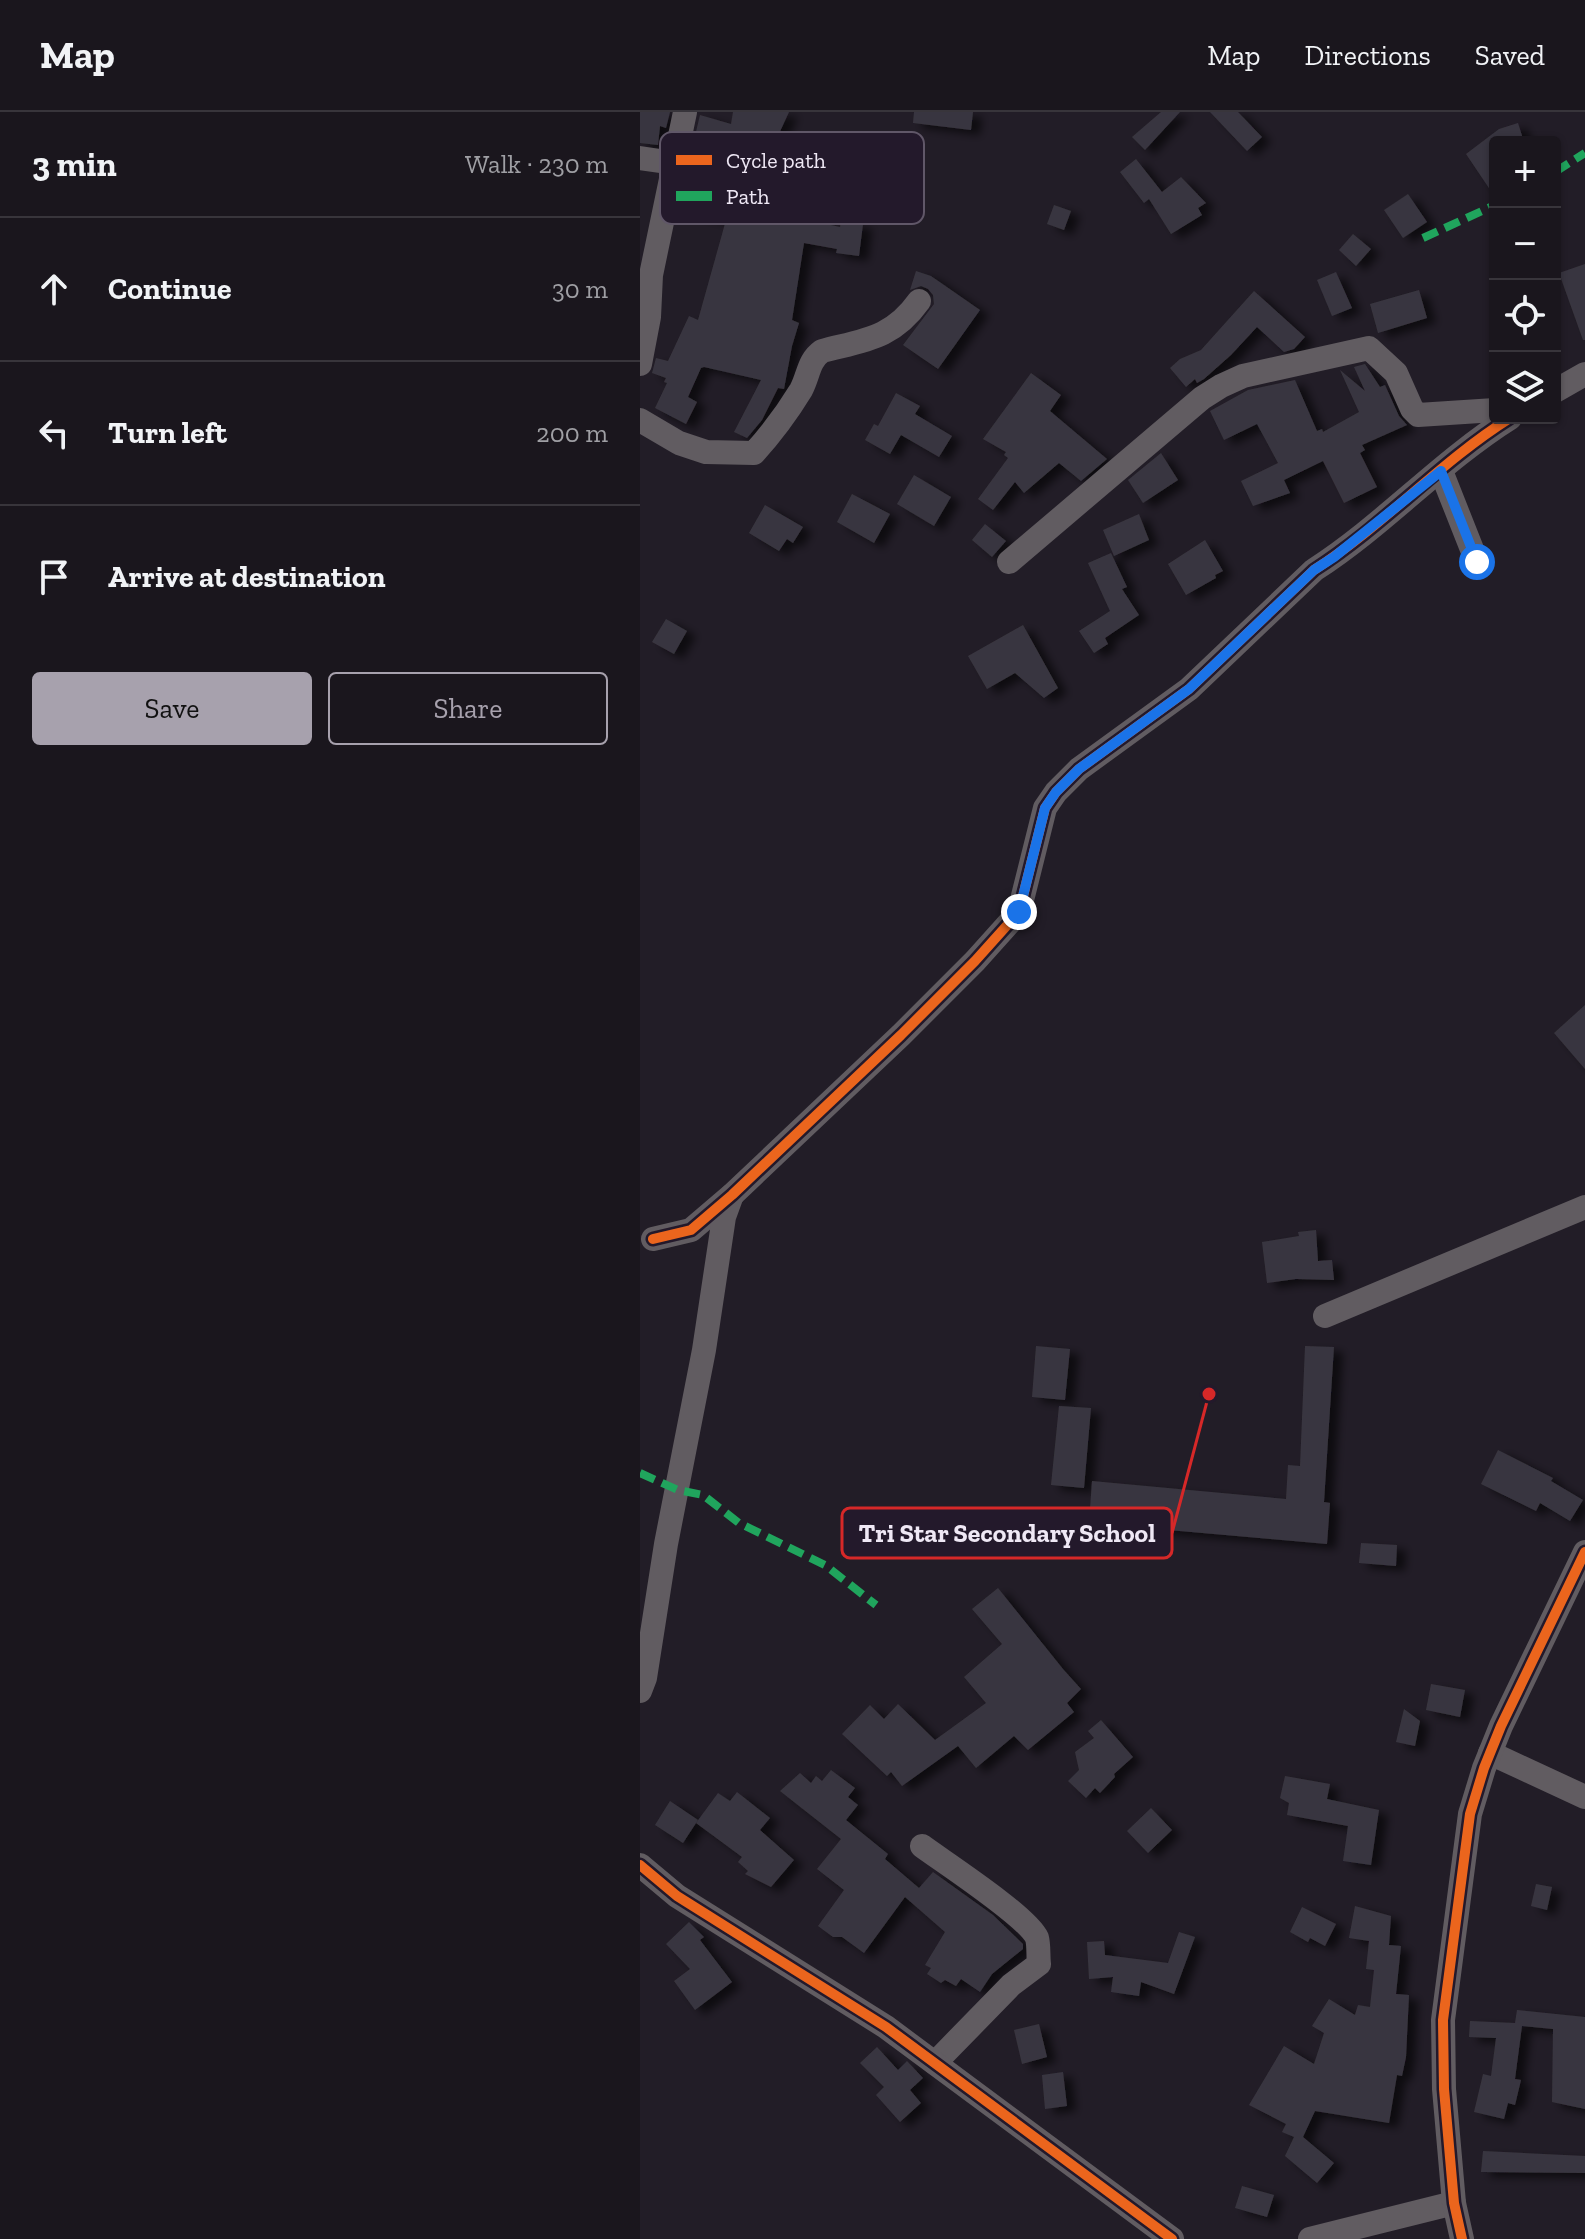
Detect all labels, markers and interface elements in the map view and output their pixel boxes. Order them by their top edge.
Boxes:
text: Map [40,32,115,78]
text: Map [1207,39,1260,72]
text: Directions [1304,39,1431,72]
text: Saved [1475,39,1545,72]
legend [660,132,924,224]
map controls [1489,136,1561,424]
button: + [1489,136,1561,208]
text: 3 min [32,144,117,185]
text: Cycle path [726,147,826,174]
text: Walk · 230 m [465,148,608,180]
text: Path [726,183,770,210]
button: − [1489,208,1561,280]
icon: ahead [32,267,76,311]
text: Continue [108,271,232,307]
text: 30 m [552,273,608,305]
button: locate [1489,280,1561,352]
button: layers [1489,352,1561,424]
icon: left [32,411,76,455]
text: Turn left [108,415,227,451]
text: 200 m [536,417,608,449]
route start [1459,544,1495,580]
icon: arrive [32,555,76,599]
text: Arrive at destination [108,559,385,595]
button: Save [32,672,312,745]
button: Share [328,672,608,745]
route end [1001,894,1037,930]
callout: Tri Star Secondary School [842,1508,1172,1558]
text: Tri Star Secondary School [858,1517,1156,1549]

